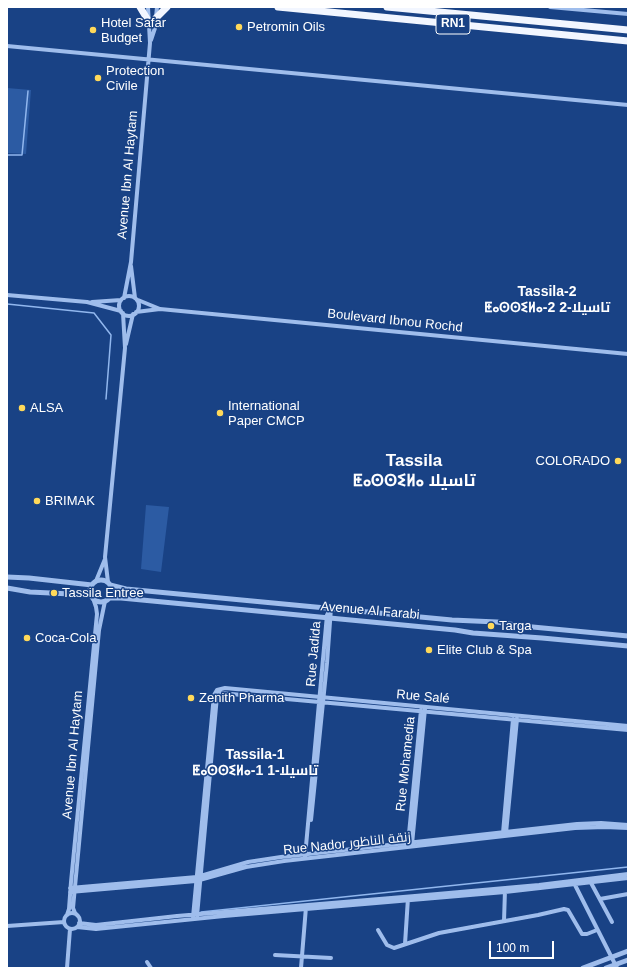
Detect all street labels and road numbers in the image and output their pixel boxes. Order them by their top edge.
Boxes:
road number: RN1 [436,14,470,34]
street label: Avenue Ibn Al Haytam [115,110,141,240]
street label: Boulevard Ibnou Rochd [327,306,463,336]
street label: Avenue Al Farabi [320,599,420,623]
street label: Rue Jadida [303,621,325,687]
street label: Rue Salé [396,687,450,707]
street label: Avenue Ibn Al Haytam [60,690,86,820]
street label: Rue Mohamedia [393,716,419,812]
street label: Rue Nador زنقة الناظور [282,830,412,858]

